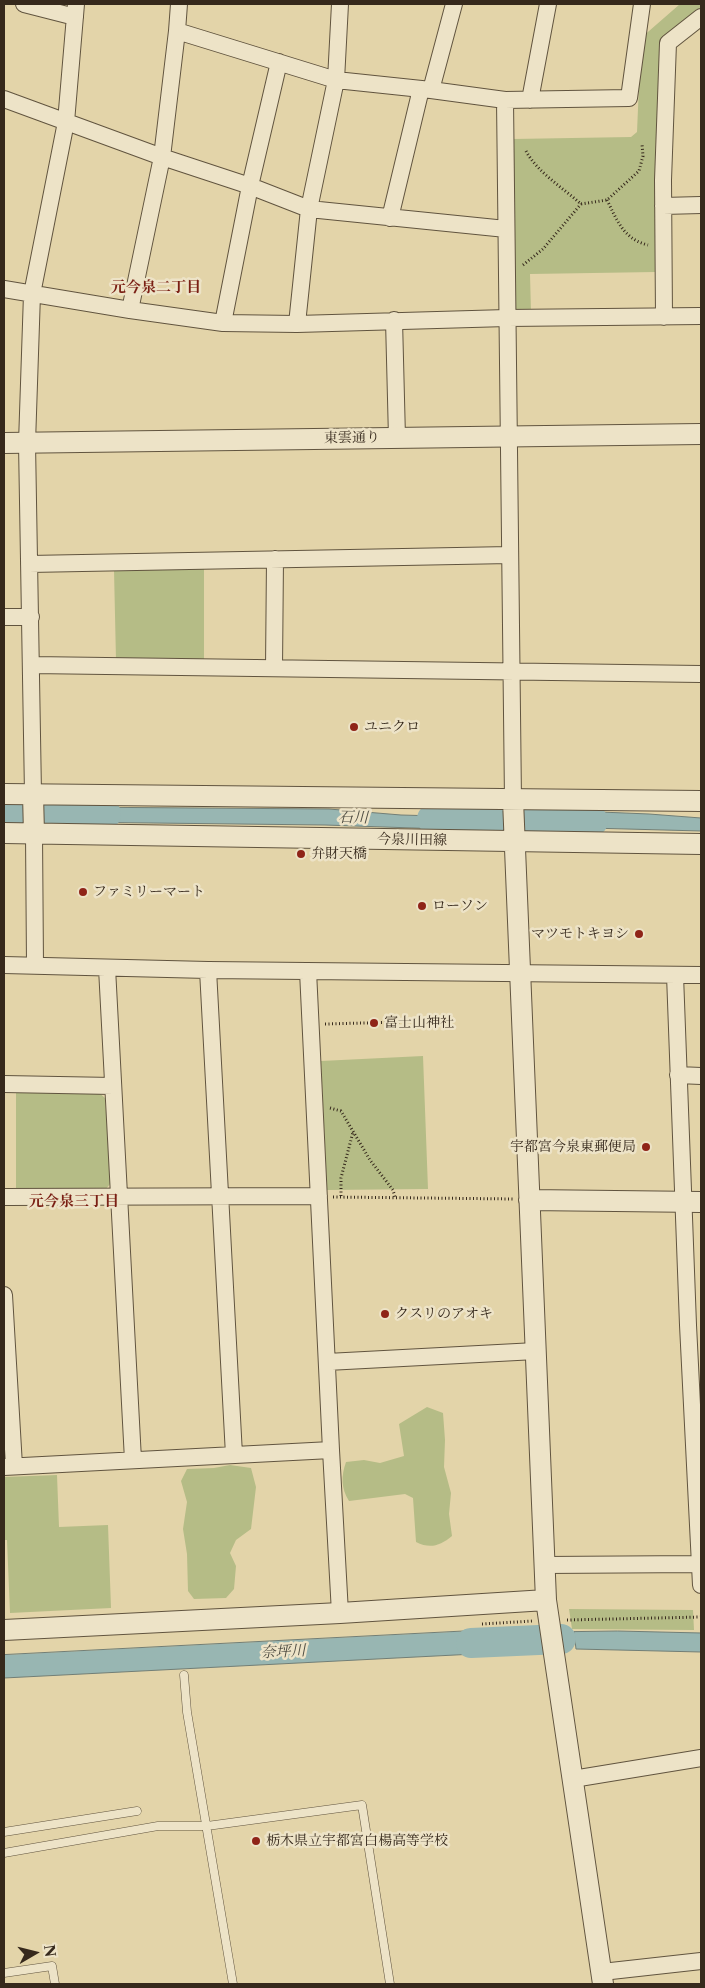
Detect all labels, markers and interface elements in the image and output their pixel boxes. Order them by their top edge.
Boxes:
district label: 元今泉二丁目 [111,279,201,297]
street label: 東雲通り [324,429,380,447]
place label: ユニクロ [364,719,420,735]
marker: ユニクロ [348,721,360,733]
water label: 石川 [338,809,368,827]
street label: 今泉川田線 [377,831,447,849]
place label: 弁財天橋 [311,846,367,862]
marker: 弁財天橋 [295,848,307,860]
place label: ファミリーマート [93,884,205,900]
marker: ファミリーマート [77,886,89,898]
place label: ローソン [432,898,488,914]
marker: ローソン [416,900,428,912]
place label: マツモトキヨシ [531,926,629,942]
marker: マツモトキヨシ [633,928,645,940]
place label: 富士山神社 [384,1015,454,1031]
marker: 富士山神社 [368,1017,380,1029]
place label: 宇都宮今泉東郵便局 [510,1139,636,1155]
marker: 宇都宮今泉東郵便局 [640,1141,652,1153]
district label: 元今泉三丁目 [29,1193,119,1211]
place label: クスリのアオキ [395,1306,493,1322]
marker: クスリのアオキ [379,1308,391,1320]
water label: 奈坪川 [260,1642,306,1662]
place label: 栃木県立宇都宮白楊高等学校 [266,1833,448,1849]
marker: 栃木県立宇都宮白楊高等学校 [250,1835,262,1847]
north arrow [10,1928,60,1978]
text: N [40,1944,60,1958]

